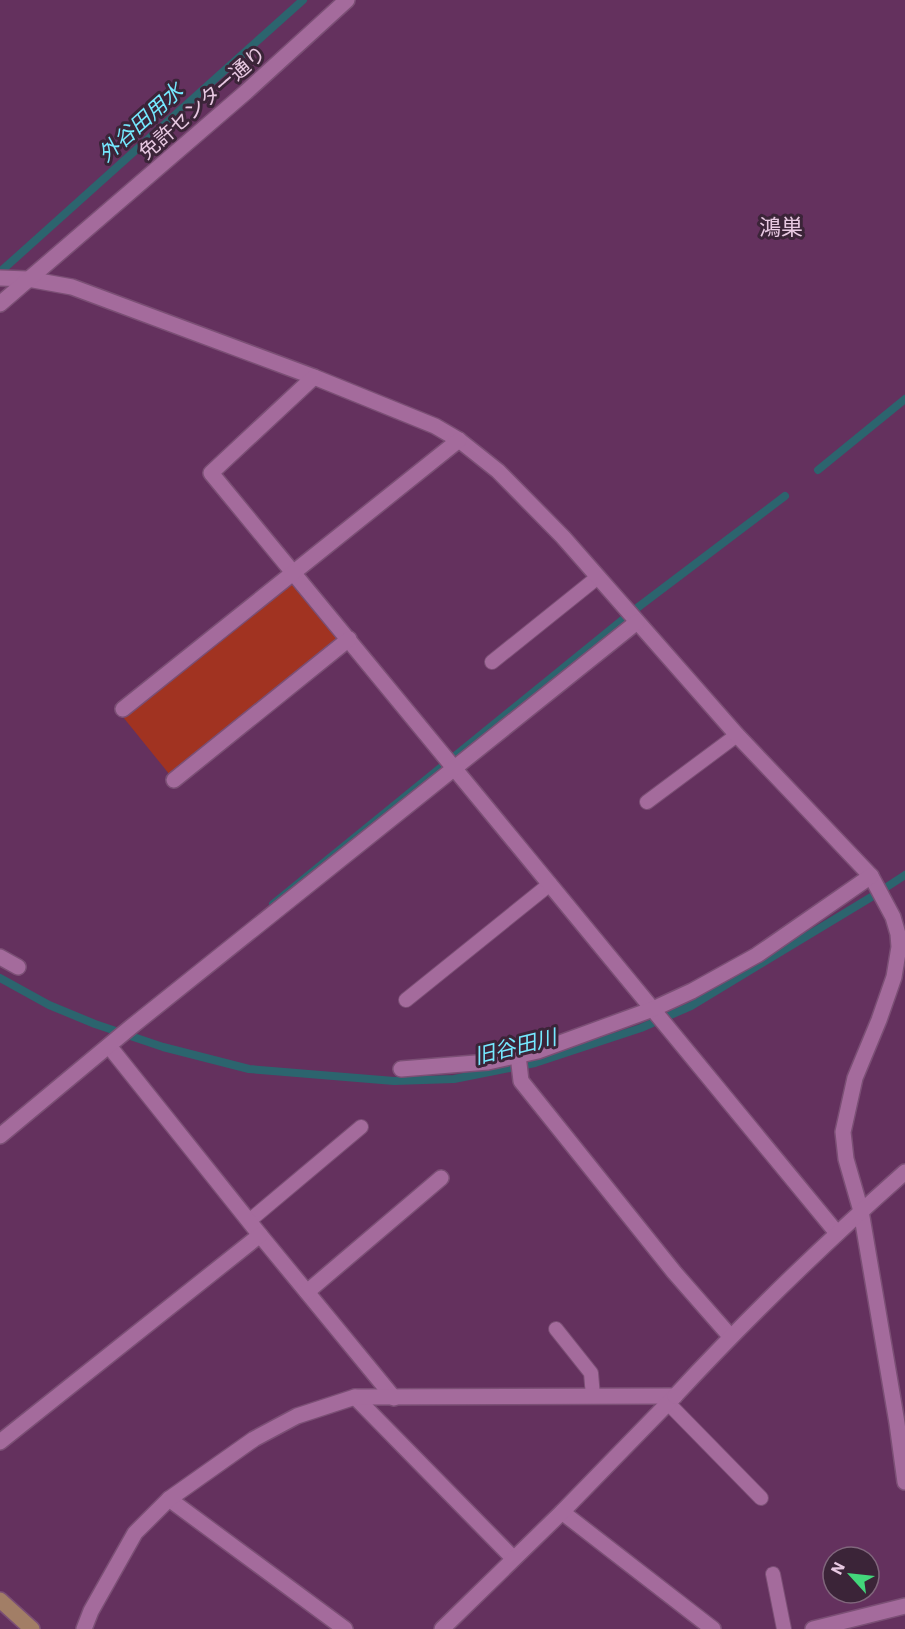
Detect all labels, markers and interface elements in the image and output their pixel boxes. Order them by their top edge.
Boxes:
street label: 免許センター通り [133,39,271,165]
water label: 外谷田用水 [92,75,190,168]
district label: 鴻巣 [759,212,803,241]
water label: 旧谷田川 [471,1022,561,1070]
north arrow [821,1545,881,1605]
text: N [826,1558,849,1578]

